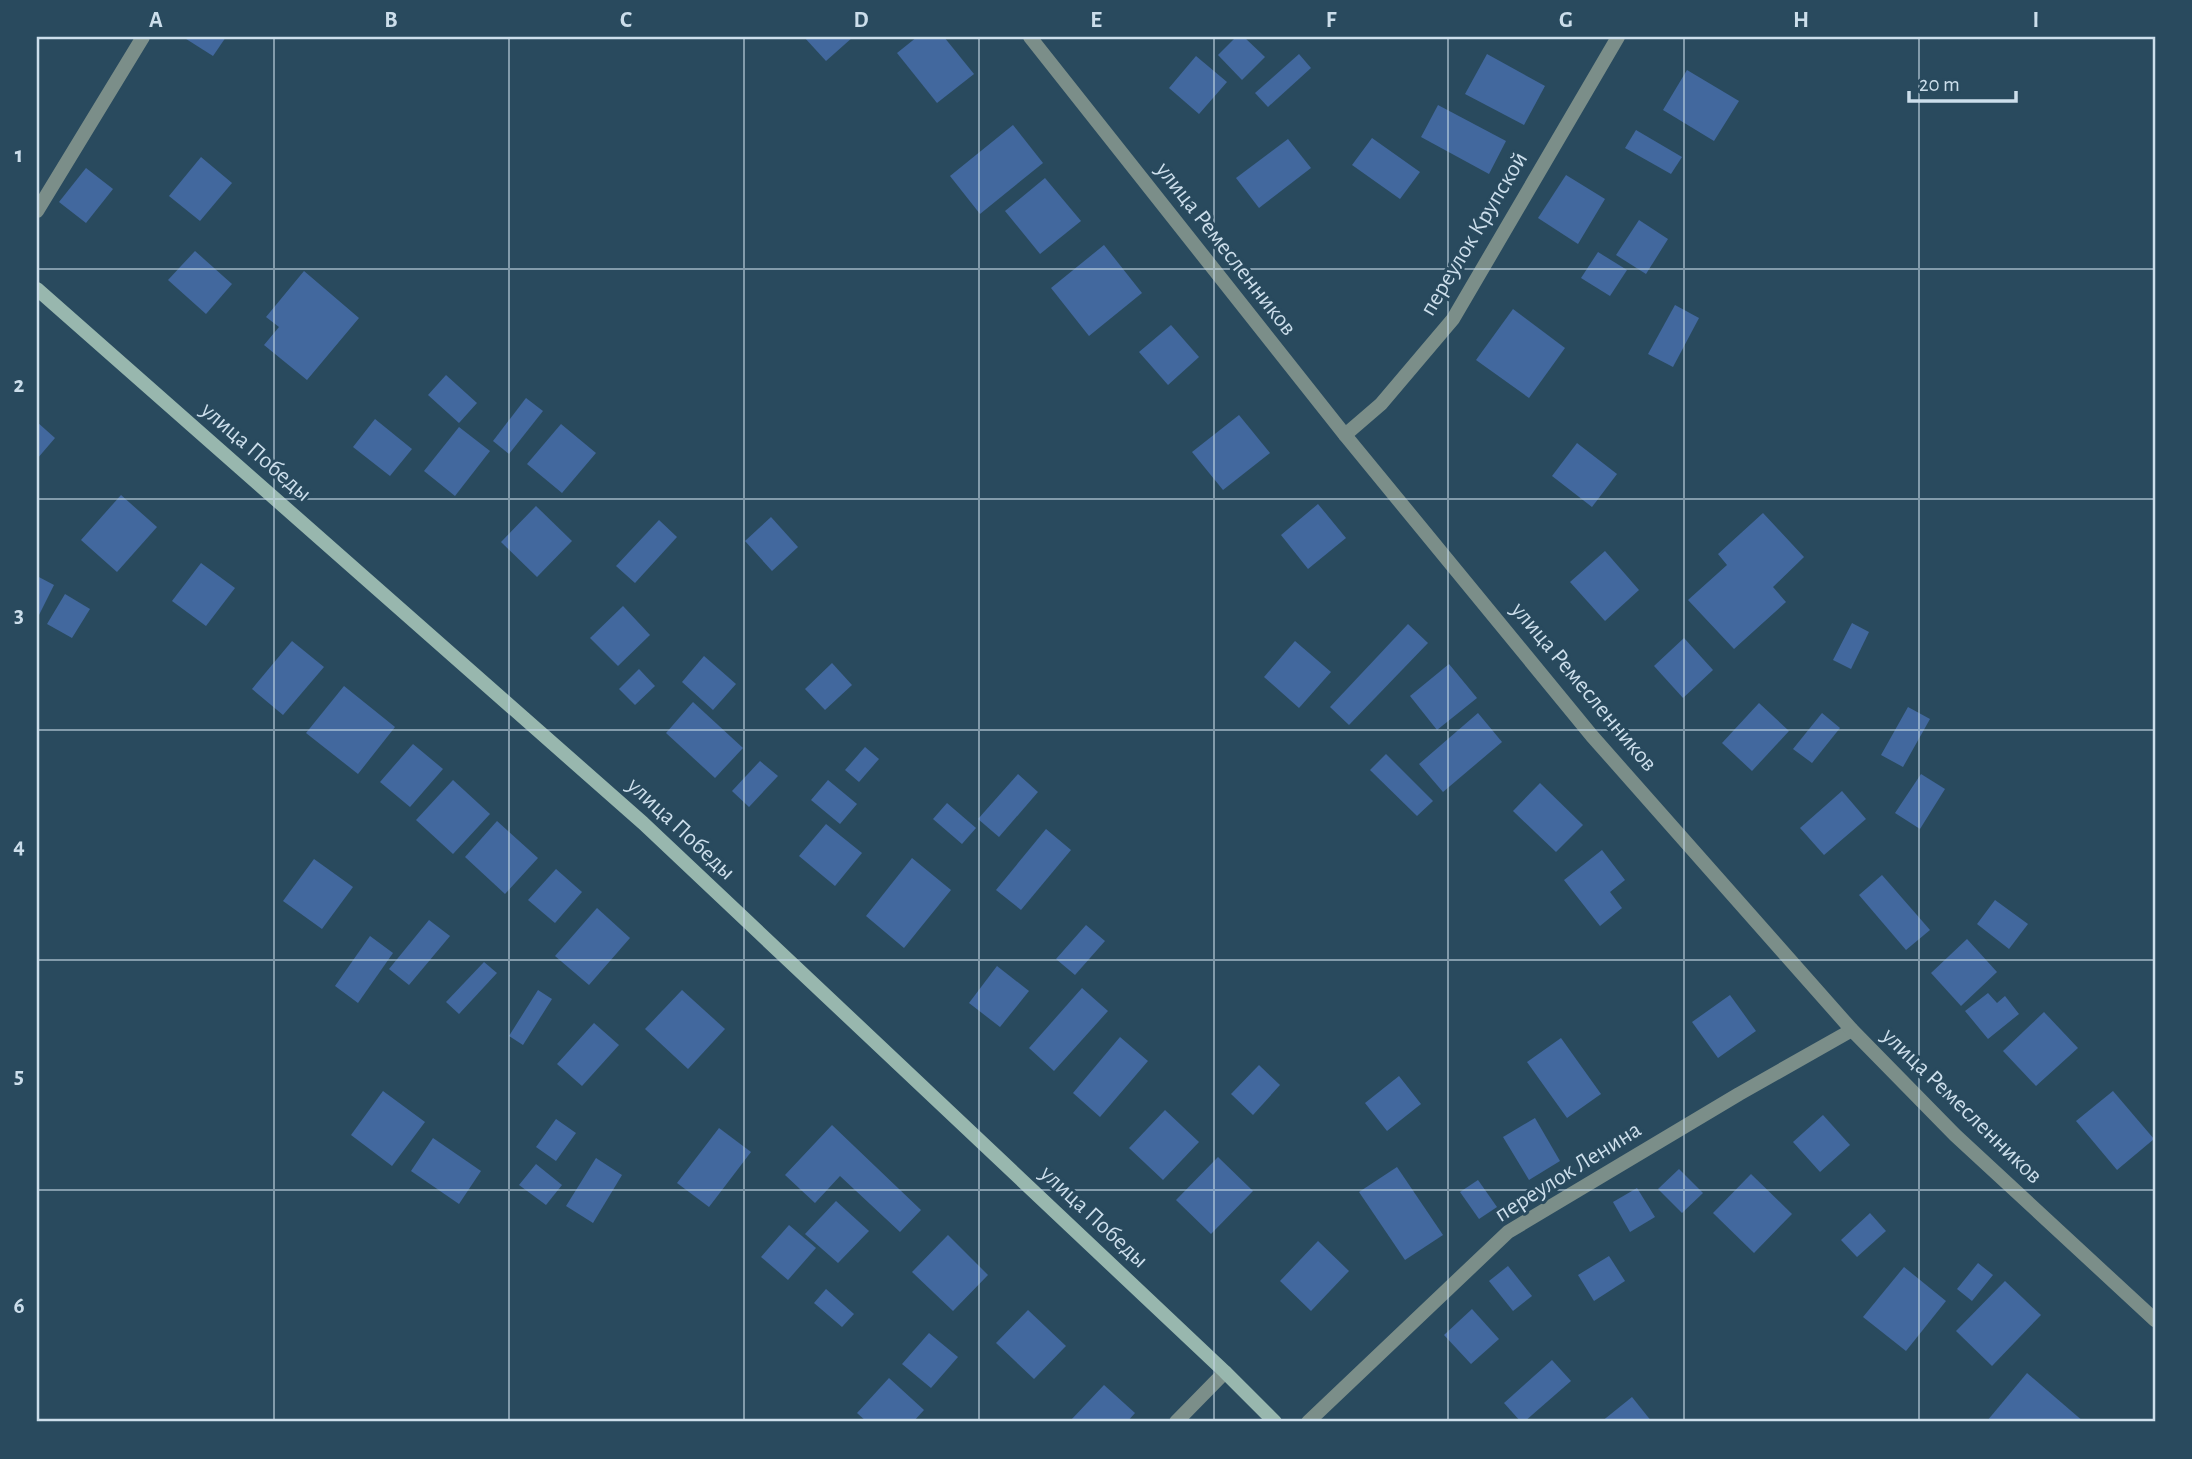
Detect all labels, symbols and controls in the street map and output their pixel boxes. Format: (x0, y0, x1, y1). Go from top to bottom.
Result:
text: A (149, 9, 163, 32)
text: B (384, 9, 398, 32)
text: C (620, 9, 632, 32)
text: D (853, 9, 869, 32)
text: E (1090, 9, 1102, 32)
text: F (1326, 9, 1337, 32)
text: G (1559, 9, 1573, 32)
text: H (1793, 9, 1809, 32)
text: I (2033, 9, 2039, 32)
scale bar (1909, 60, 2015, 104)
text: 20 m (1919, 74, 1960, 95)
text: 1 (15, 144, 23, 167)
street label: переулок Крупской (1416, 148, 1532, 320)
street label: улица Ремесленников (1151, 157, 1301, 340)
text: 2 (14, 374, 25, 397)
street label: улица Победы (195, 397, 316, 506)
street label: улица Ремесленников (1506, 597, 1661, 776)
text: 3 (14, 604, 24, 627)
street label: улица Победы (622, 773, 740, 885)
text: 4 (13, 835, 25, 858)
street label: улица Ремесленников (1877, 1023, 2047, 1188)
text: 5 (14, 1065, 24, 1088)
street label: переулок Ленина (1491, 1117, 1646, 1227)
street label: улица Победы (1035, 1161, 1153, 1273)
text: 6 (13, 1295, 25, 1318)

